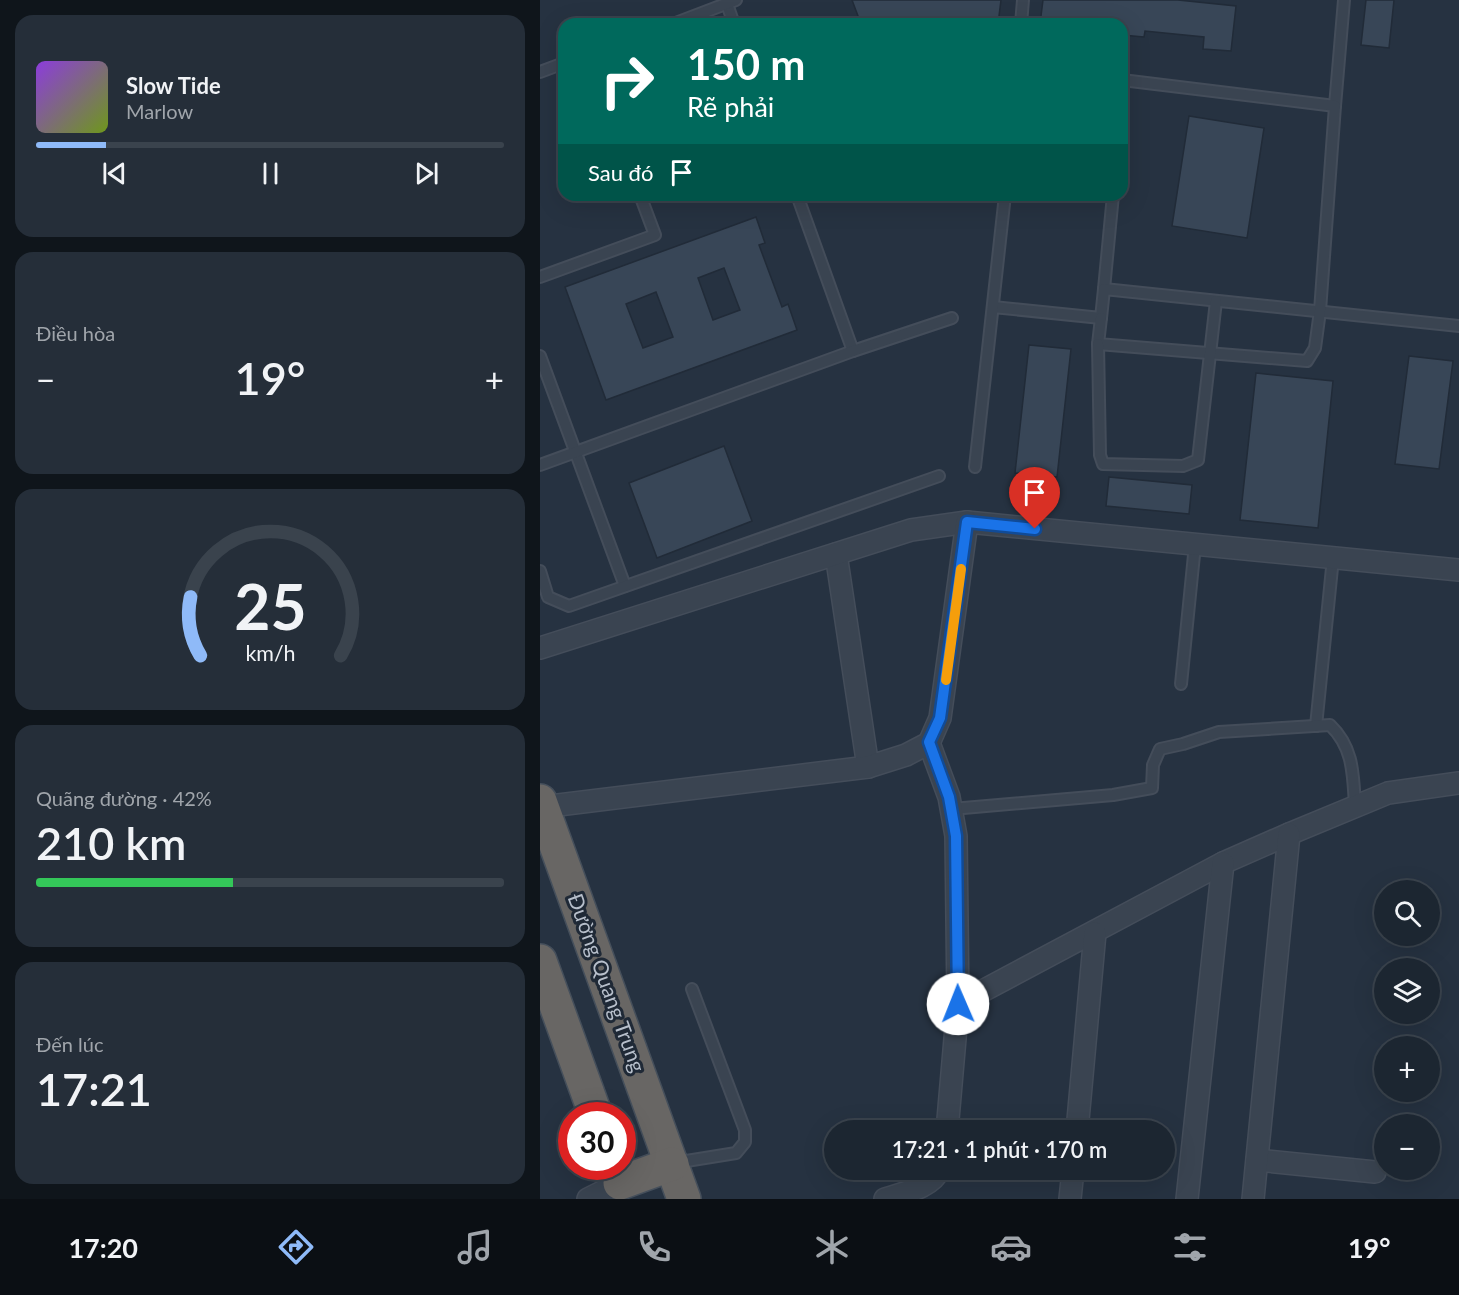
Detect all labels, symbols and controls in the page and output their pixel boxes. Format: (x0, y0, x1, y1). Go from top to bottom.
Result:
text: 150 m (687, 39, 805, 89)
icon: right (588, 42, 666, 120)
text: Slow Tide (126, 72, 221, 99)
text: Rẽ phải (687, 90, 774, 123)
text: Marlow (126, 99, 193, 123)
icon: arrive (665, 156, 698, 189)
icon: previous (98, 157, 131, 190)
icon: pause (254, 157, 287, 190)
icon: next (410, 157, 443, 190)
text: Sau đó (588, 159, 653, 186)
text: Điều hòa (36, 321, 115, 345)
text: 19° (235, 351, 305, 405)
text: − (36, 359, 55, 399)
text: + (485, 359, 504, 399)
pin (1009, 467, 1060, 529)
icon: arrive (1018, 476, 1051, 509)
text: 25 (234, 569, 306, 644)
text: km/h (245, 641, 295, 667)
text: Quãng đường · 42% (36, 786, 212, 810)
text: 210 km (36, 816, 186, 870)
map controls (1374, 880, 1440, 1180)
button: search (1374, 880, 1440, 946)
street label: Đường Quang Trung (563, 890, 651, 1075)
button: layers (1374, 958, 1440, 1024)
position arrow (926, 972, 990, 1036)
text: Đến lúc (36, 1032, 104, 1056)
button: + (1374, 1036, 1440, 1102)
text: 17:21 (36, 1062, 152, 1116)
speed limit sign: 30 (558, 1102, 636, 1180)
button: − (1374, 1114, 1440, 1180)
text: 17:21 · 1 phút · 170 m (892, 1136, 1107, 1163)
icon: directions (275, 1226, 317, 1268)
icon: music (454, 1226, 496, 1268)
icon: phone (633, 1226, 675, 1268)
icon: climate (811, 1226, 853, 1268)
icon: car (990, 1226, 1032, 1268)
icon: filters (1169, 1226, 1211, 1268)
text: 17:20 (68, 1231, 138, 1264)
text: 19° (1348, 1231, 1390, 1264)

